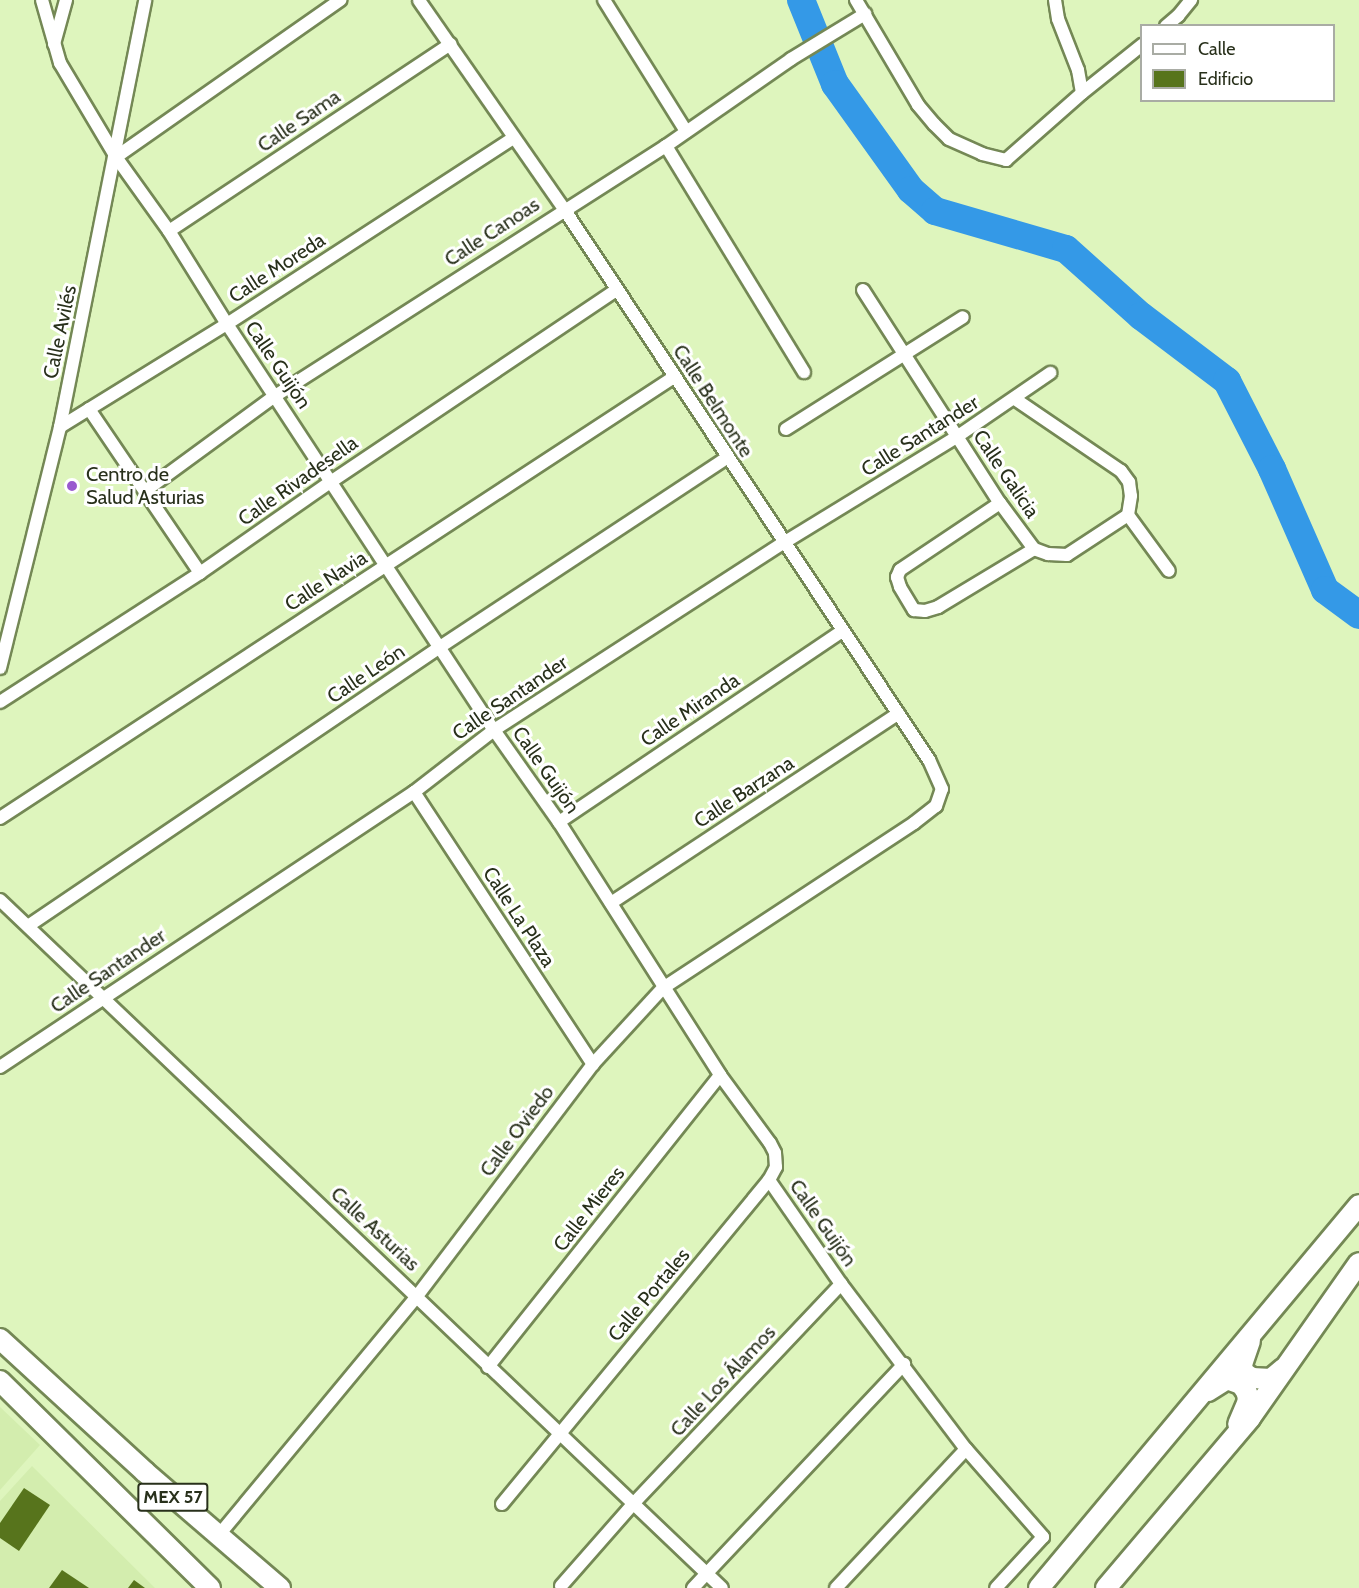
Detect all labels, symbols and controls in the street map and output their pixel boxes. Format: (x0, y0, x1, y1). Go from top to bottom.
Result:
legend (1140, 24, 1335, 102)
text: Calle (1198, 38, 1235, 60)
text: Edificio (1198, 68, 1253, 90)
street label: Calle Sama (253, 85, 345, 157)
street label: Calle Canoas (440, 193, 544, 271)
street label: Calle Moreda (224, 228, 330, 308)
street label: Calle Avilés (38, 283, 82, 381)
street label: Calle Guijón (240, 317, 316, 413)
street label: Calle Belmonte (668, 340, 758, 462)
street label: Calle Santander (857, 390, 983, 482)
street label: Calle Galicia (968, 425, 1044, 523)
street label: Calle Rivadesella (234, 431, 362, 531)
place label: Centro de Salud Asturias (86, 462, 204, 509)
marker: Centro de Salud Asturias (63, 477, 81, 495)
street label: Calle Navia (281, 546, 371, 616)
street label: Calle León (323, 639, 409, 709)
street label: Calle Santander (448, 651, 572, 745)
street label: Calle Miranda (636, 668, 744, 752)
street label: Calle Guijón (507, 722, 585, 818)
street label: Calle Barzana (690, 751, 798, 833)
street label: Calle La Plaza (478, 862, 560, 972)
street label: Calle Santander (46, 924, 170, 1018)
street label: Calle Oviedo (475, 1081, 559, 1181)
street label: Calle Mieres (548, 1162, 630, 1256)
street label: Calle Guijón (784, 1175, 862, 1271)
street label: Calle Asturias (326, 1182, 424, 1276)
street label: Calle Portales (603, 1244, 695, 1346)
street label: Calle Los Álamos (665, 1321, 781, 1441)
road number: MEX 57 (137, 1482, 209, 1512)

